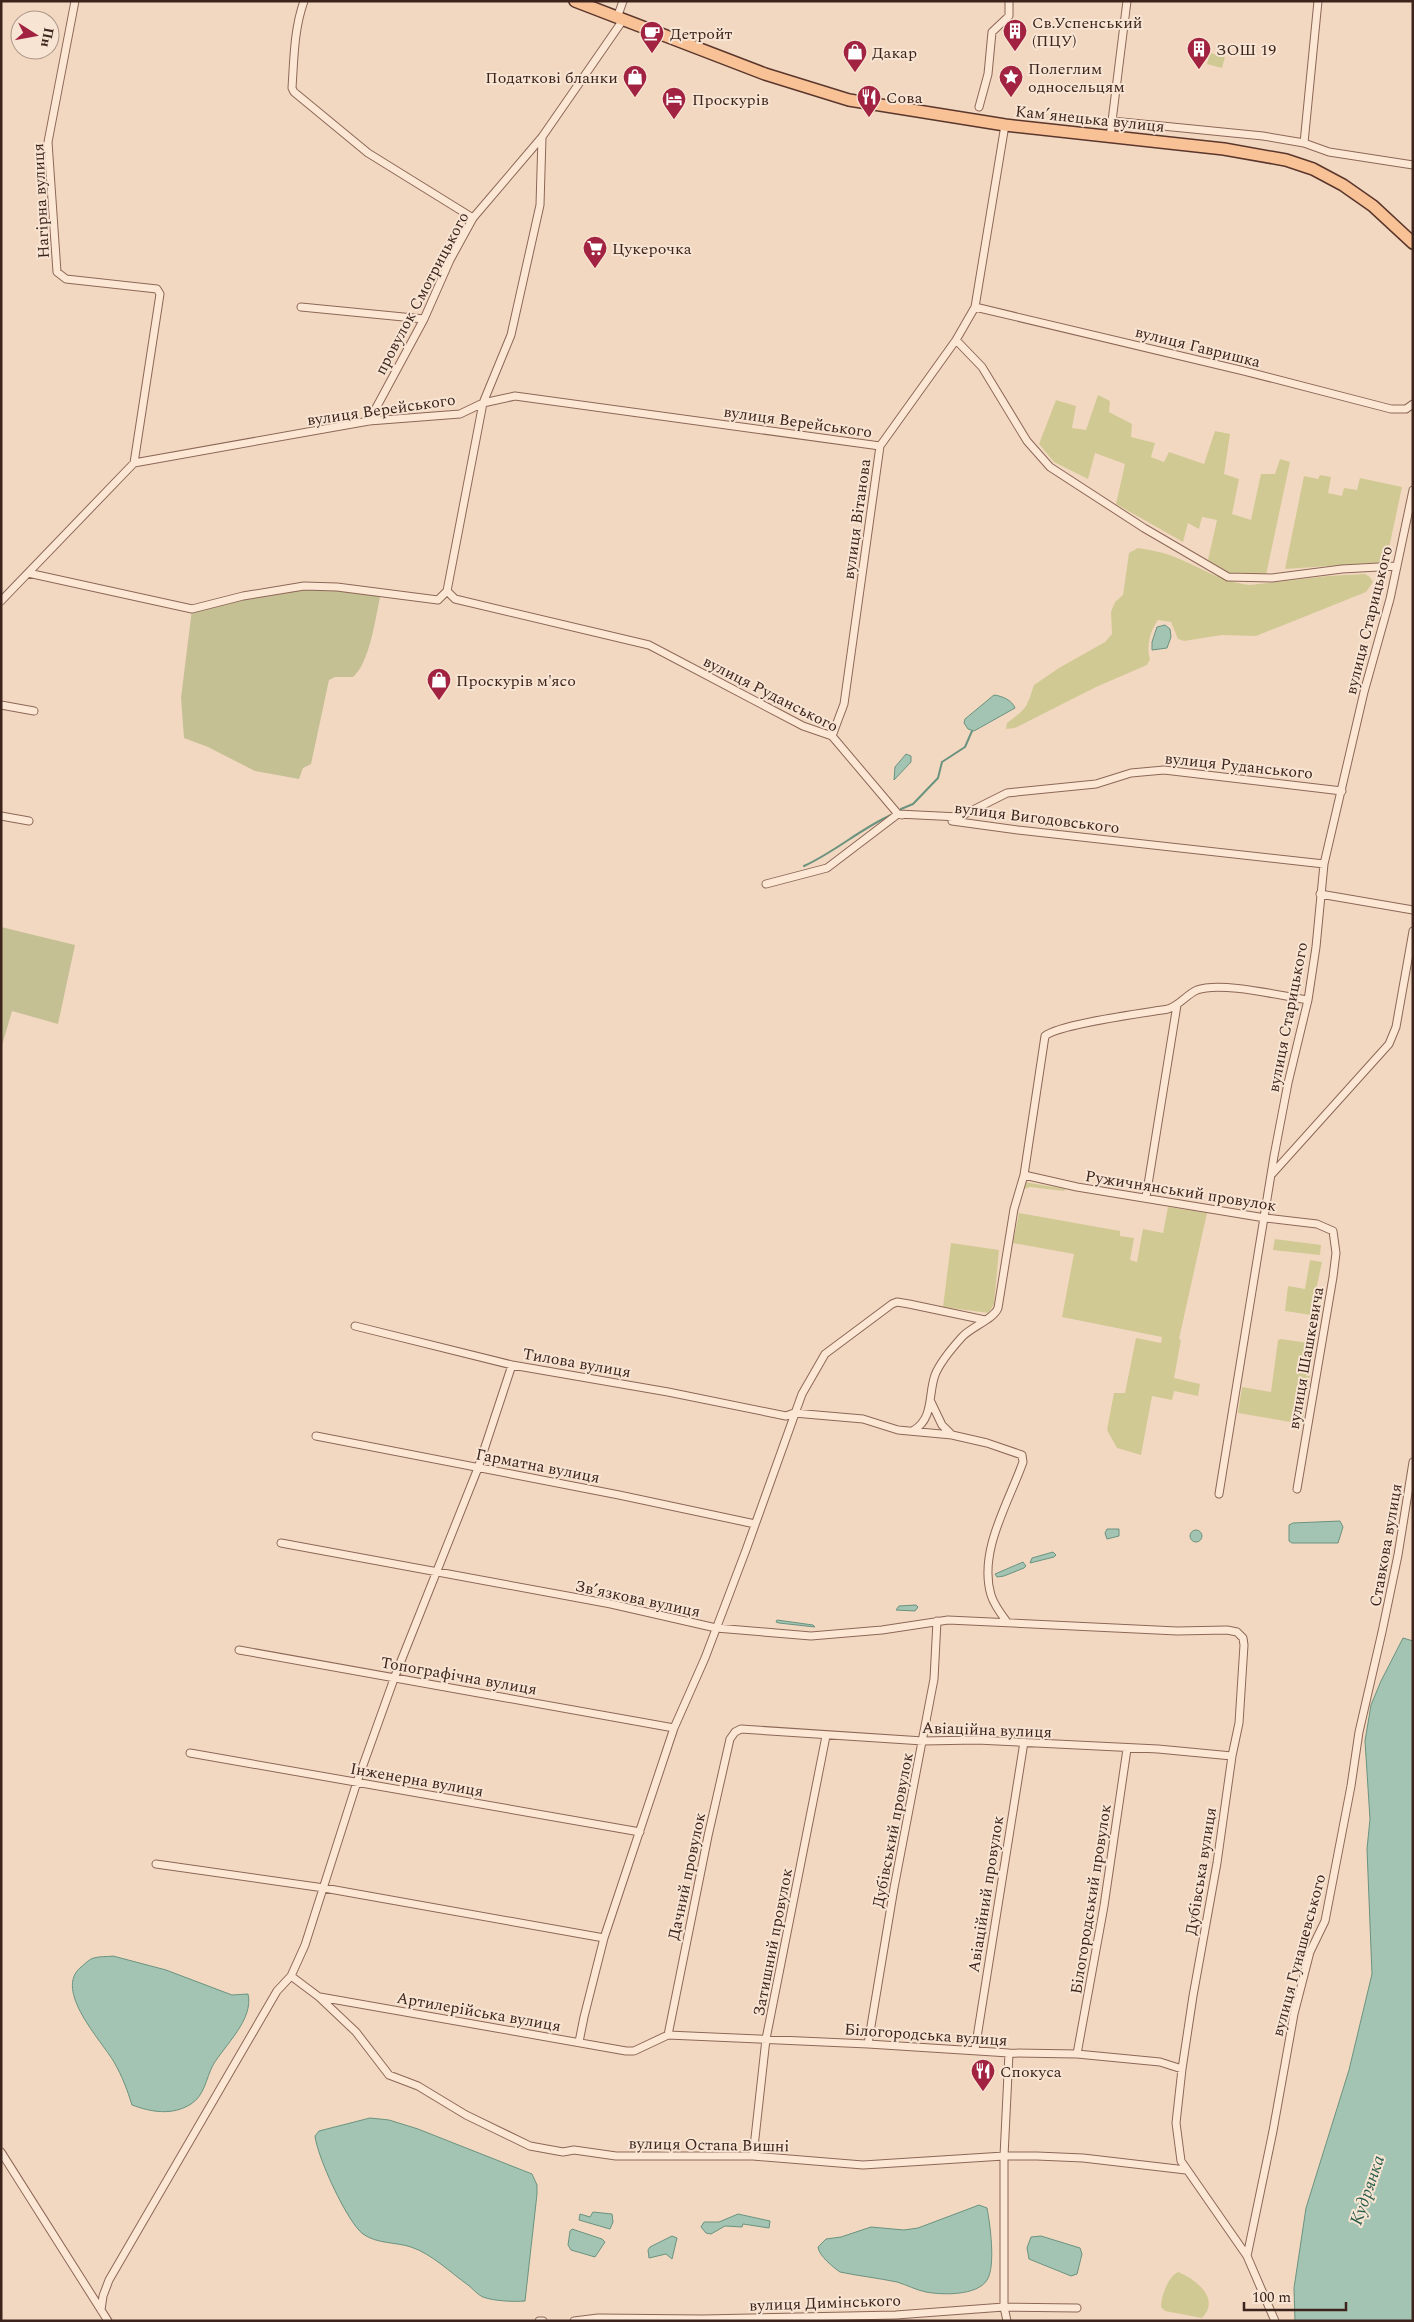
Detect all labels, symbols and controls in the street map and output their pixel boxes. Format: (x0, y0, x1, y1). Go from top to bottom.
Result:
north arrow (10, 10, 60, 60)
place label: Св.Успенський (ПЦУ) (1032, 11, 1142, 53)
building icon: Св.Успенський (ПЦУ) (1002, 18, 1028, 52)
cafe icon: Детройт (639, 20, 665, 54)
place label: Детройт (670, 22, 733, 46)
text: Пн (35, 25, 60, 49)
building icon: ЗОШ 19 (1186, 36, 1212, 70)
place label: ЗОШ 19 (1216, 38, 1276, 62)
shop icon: Дакар (842, 39, 868, 73)
place label: Дакар (872, 41, 917, 65)
place label: Полеглим односельцям (1028, 57, 1125, 99)
shop icon: Податкові бланки (622, 64, 648, 98)
place icon: Полеглим односельцям (998, 64, 1024, 98)
place label: Податкові бланки (485, 66, 618, 90)
restaurant icon: Сова (856, 84, 882, 118)
hotel icon: Проскурів (661, 86, 687, 120)
place label: Сова (886, 86, 923, 110)
place label: Проскурів (692, 88, 769, 112)
street label: Камʼянецька вулиця (1014, 99, 1166, 139)
street label: Нагірна вулиця (26, 143, 56, 259)
street label: провулок Смотрицького (369, 208, 475, 379)
supermarket icon: Цукерочка (582, 235, 608, 269)
place label: Цукерочка (612, 237, 692, 261)
street label: вулиця Гавришка (1132, 320, 1263, 374)
street label: вулиця Верейського (305, 388, 457, 432)
street label: вулиця Верейського (722, 400, 874, 444)
street label: вулиця Вітанова (837, 457, 877, 581)
street label: вулиця Старицького (1339, 543, 1399, 697)
street label: вулиця Руданського (699, 649, 842, 738)
shop icon: Проскурів м'ясо (426, 667, 452, 701)
place label: Проскурів м'ясо (456, 669, 576, 693)
street label: вулиця Руданського (1164, 746, 1314, 786)
street label: вулиця Вигодовського (953, 796, 1121, 840)
street label: вулиця Старицького (1262, 940, 1314, 1094)
street label: Ружичнянський провулок (1083, 1164, 1278, 1218)
street label: вулиця Шашкевича (1282, 1285, 1330, 1431)
street label: Тилова вулиця (521, 1342, 633, 1384)
street label: Гарматна вулиця (474, 1442, 602, 1490)
street label: Ставкова вулиця (1363, 1482, 1409, 1609)
street label: Звʼязкова вулиця (573, 1574, 703, 1624)
street label: Топографічна вулиця (379, 1650, 539, 1702)
street label: Авіаційна вулиця (921, 1716, 1052, 1744)
street label: Дубівський провулок (866, 1750, 920, 1910)
street label: Інженерна вулиця (348, 1756, 485, 1804)
street label: Білогородський провулок (1064, 1802, 1118, 1996)
street label: Дубівська вулиця (1179, 1806, 1223, 1937)
street label: Дачний провулок (662, 1810, 712, 1942)
street label: Авіаційний провулок (962, 1814, 1010, 1974)
street label: Затишний провулок (747, 1866, 799, 2018)
street label: вулиця Гунашевського (1266, 1871, 1332, 2039)
street label: Артилерійська вулиця (395, 1986, 563, 2038)
street label: Білогородська вулиця (844, 2017, 1008, 2053)
restaurant icon: Спокуса (970, 2058, 996, 2092)
place label: Спокуса (1000, 2060, 1062, 2084)
street label: вулиця Остапа Вишні (628, 2132, 790, 2158)
water label: Кудрянка (1343, 2151, 1392, 2229)
scale bar (1244, 2280, 1346, 2312)
text: 100 m (1252, 2286, 1291, 2309)
street label: вулиця Димінського (749, 2288, 901, 2318)

